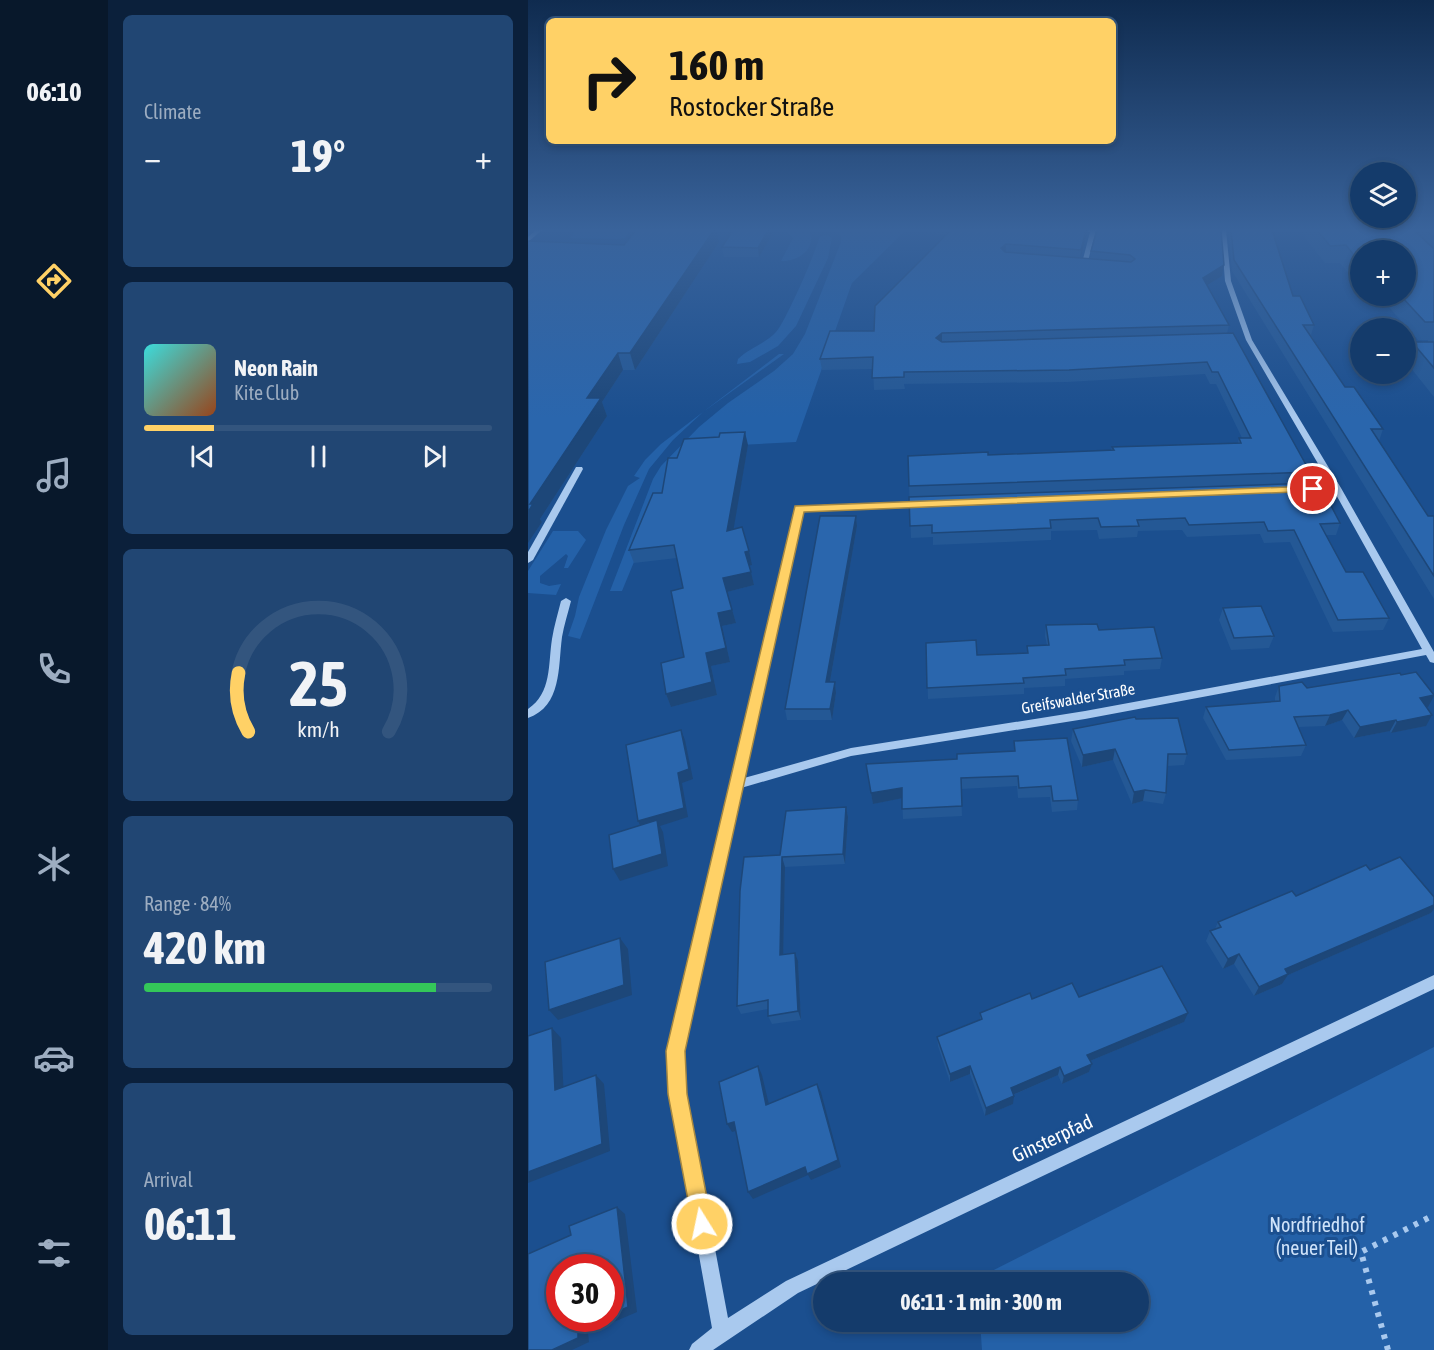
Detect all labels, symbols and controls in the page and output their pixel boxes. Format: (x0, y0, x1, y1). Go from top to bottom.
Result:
text: 160 m (669, 41, 764, 89)
icon: right (570, 42, 648, 120)
text: 06:10 (26, 76, 82, 107)
text: Rostocker Straße (669, 91, 834, 122)
text: Climate (144, 100, 201, 123)
text: 19° (291, 130, 345, 182)
text: − (144, 138, 161, 176)
text: + (475, 138, 492, 176)
map controls (1350, 162, 1416, 384)
button: layers (1350, 162, 1416, 228)
button: + (1350, 240, 1416, 306)
icon: directions (33, 260, 75, 302)
button: − (1350, 318, 1416, 384)
text: Neon Rain (234, 355, 318, 381)
text: Kite Club (234, 381, 299, 404)
icon: previous (186, 440, 219, 473)
icon: pause (302, 440, 335, 473)
icon: next (418, 440, 451, 473)
icon: music (33, 454, 75, 496)
pin (1287, 463, 1338, 514)
icon: arrive (1296, 472, 1329, 505)
icon: phone (33, 648, 75, 690)
text: 25 (289, 648, 347, 719)
street label: Greifswalder Straße (1020, 679, 1136, 717)
text: km/h (297, 717, 339, 742)
icon: climate (33, 843, 75, 885)
text: Range · 84% (144, 892, 231, 915)
text: 420 km (144, 922, 266, 974)
icon: car (33, 1037, 75, 1079)
street label: Ginsterpfad (1008, 1109, 1096, 1167)
text: Arrival (144, 1168, 193, 1191)
position arrow (670, 1192, 734, 1256)
text: 06:11 (144, 1198, 237, 1250)
park label: Nordfriedhof (neuer Teil) (1269, 1213, 1365, 1259)
icon: filters (33, 1232, 75, 1274)
speed limit sign: 30 (546, 1254, 624, 1332)
text: 06:11 · 1 min · 300 m (900, 1289, 1062, 1315)

